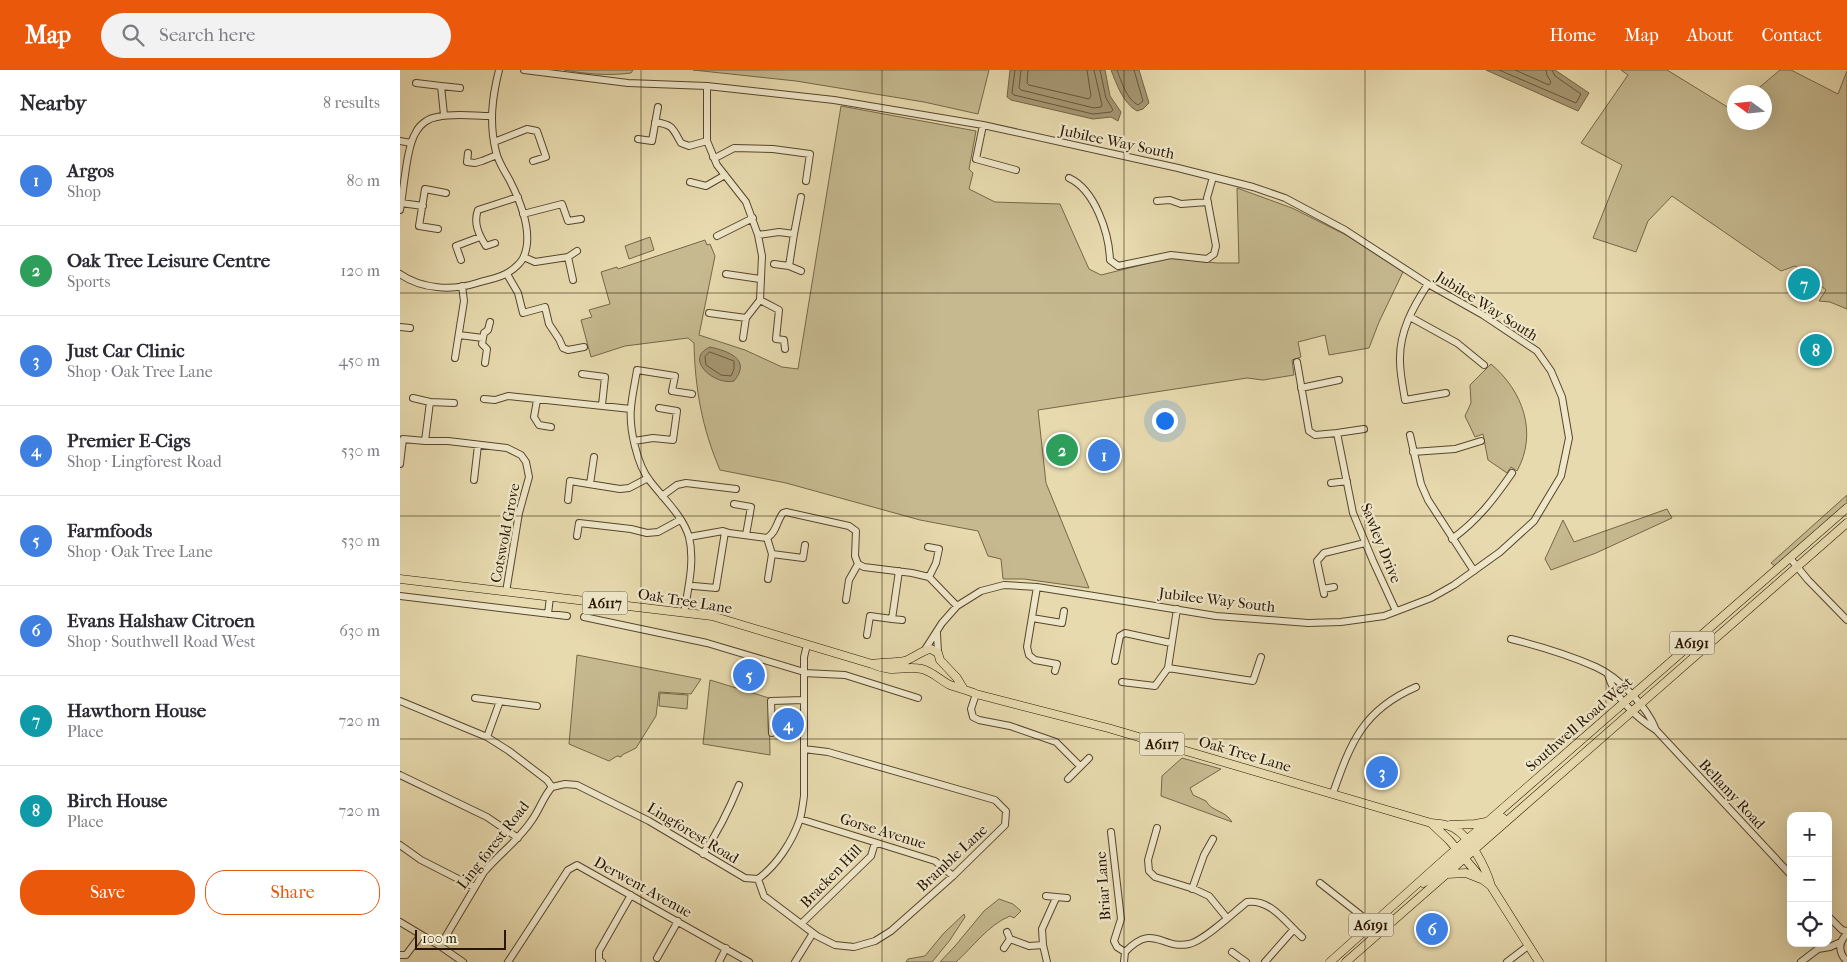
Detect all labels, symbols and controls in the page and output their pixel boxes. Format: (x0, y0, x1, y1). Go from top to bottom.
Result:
search box (101, 13, 451, 58)
text: Map (25, 21, 71, 49)
icon: search (119, 21, 147, 49)
text: Search here (159, 24, 255, 46)
text: Home (1549, 25, 1596, 46)
text: Map (1624, 25, 1659, 46)
text: About (1687, 25, 1733, 46)
text: Contact (1761, 25, 1822, 46)
north arrow (1727, 85, 1772, 130)
text: Nearby (20, 91, 86, 115)
text: 8 results (323, 93, 380, 112)
street label: Jubilee Way South (1057, 121, 1177, 163)
text: Argos (67, 160, 114, 182)
text: 1 (33, 171, 39, 190)
text: 80 m (346, 171, 380, 190)
text: Shop (67, 182, 101, 201)
text: Oak Tree Leisure Centre (67, 250, 270, 272)
text: 2 (32, 261, 40, 280)
text: 120 m (341, 261, 380, 280)
pin: 7 (1788, 265, 1820, 303)
street label: Jubilee Way South (1432, 267, 1542, 345)
text: Sports (67, 272, 110, 291)
pin: 8 (1800, 331, 1832, 369)
text: Just Car Clinic (67, 340, 185, 362)
text: 3 (33, 351, 39, 370)
text: 450 m (339, 351, 380, 370)
text: Shop · Oak Tree Lane (67, 362, 213, 381)
your location (1152, 408, 1178, 434)
text: Premier E-Cigs (67, 430, 191, 452)
pin: 2 (1046, 431, 1078, 469)
pin: 1 (1088, 436, 1120, 474)
text: 4 (31, 441, 41, 460)
text: 530 m (341, 441, 380, 460)
text: Shop · Lingforest Road (67, 452, 222, 471)
street label: Cotswold Grove (487, 481, 524, 584)
street label: Sawley Drive (1357, 500, 1405, 586)
text: Farmfoods (67, 520, 152, 542)
text: 5 (33, 531, 39, 550)
text: 530 m (341, 531, 380, 550)
text: Shop · Oak Tree Lane (67, 542, 213, 561)
street label: Jubilee Way South (1157, 584, 1277, 616)
street label: Oak Tree Lane (637, 585, 734, 617)
road number: A6117 (582, 592, 628, 614)
text: Evans Halshaw Citroen (67, 610, 255, 632)
text: 6 (32, 621, 40, 640)
text: 630 m (339, 621, 380, 640)
text: Shop · Southwell Road West (67, 632, 256, 651)
road number: A6191 (1670, 632, 1714, 654)
pin: 5 (733, 656, 765, 694)
street label: Southwell Road West (1522, 672, 1637, 775)
text: Hawthorn House (67, 700, 206, 722)
pin: 4 (772, 705, 804, 743)
text: 7 (32, 711, 40, 730)
text: 720 m (339, 711, 380, 730)
text: Place (67, 722, 103, 741)
road number: A6117 (1140, 732, 1184, 756)
street label: Oak Tree Lane (1197, 732, 1294, 776)
pin: 3 (1366, 753, 1398, 791)
street label: Bellamy Road (1695, 755, 1769, 833)
text: Birch House (67, 790, 167, 812)
street label: Ling forest Road (453, 797, 533, 893)
street label: Lingforest Road (644, 799, 743, 868)
text: 8 (32, 801, 40, 820)
text: 720 m (339, 801, 380, 820)
street label: Gorse Avenue (838, 809, 929, 853)
text: Place (67, 812, 103, 831)
map controls (1787, 812, 1832, 947)
button: + (1787, 812, 1832, 857)
street label: Bramble Lane (913, 820, 991, 895)
street label: Bracken Hill (796, 841, 866, 911)
street label: Briar Lane (1092, 850, 1114, 921)
street label: Derwent Avenue (591, 853, 696, 922)
button: − (1787, 857, 1832, 902)
button: Save (20, 870, 195, 915)
button: Share (205, 870, 380, 915)
button: locate (1787, 902, 1832, 947)
pin: 6 (1416, 910, 1448, 948)
road number: A6191 (1348, 914, 1394, 936)
scale bar (415, 927, 506, 950)
text: 100 m (422, 930, 457, 947)

